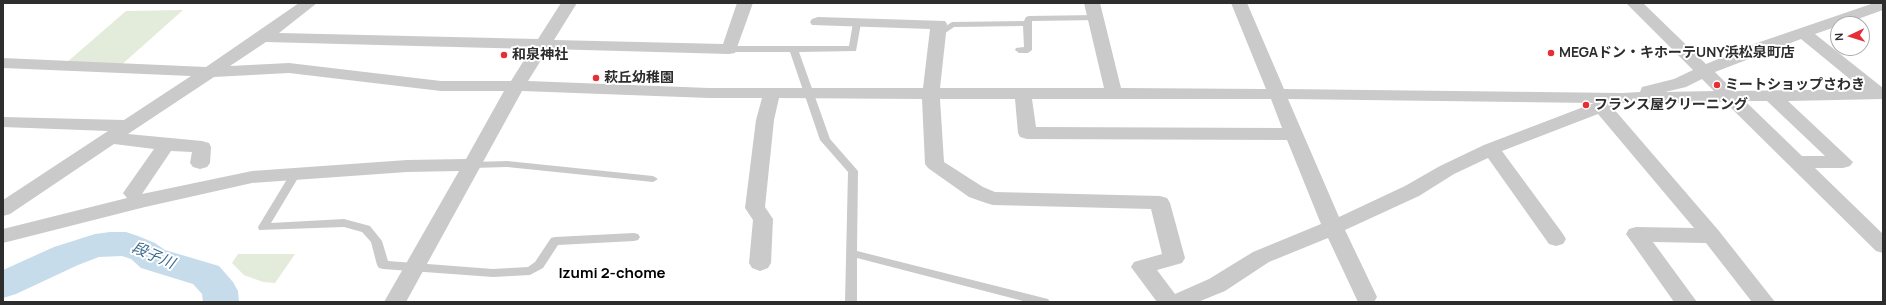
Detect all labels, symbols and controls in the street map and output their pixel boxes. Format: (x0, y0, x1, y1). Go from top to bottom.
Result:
north arrow (1830, 16, 1870, 56)
text: N (1831, 32, 1846, 41)
place label: MEGAドン・キホーテUNY浜松泉町店 (1559, 45, 1795, 61)
place label: 和泉神社 (512, 47, 568, 63)
marker: MEGAドン・キホーテUNY浜松泉町店 (1546, 48, 1556, 58)
marker: 和泉神社 (499, 50, 509, 60)
place label: 萩丘幼稚園 (604, 70, 674, 86)
marker: 萩丘幼稚園 (591, 73, 601, 83)
place label: ミートショップさわき (1725, 77, 1865, 93)
marker: ミートショップさわき (1712, 80, 1722, 90)
place label: フランス屋クリーニング (1594, 97, 1748, 113)
marker: フランス屋クリーニング (1581, 100, 1591, 110)
water label: 段子川 (129, 239, 177, 273)
district label: Izumi 2-chome (558, 265, 666, 283)

